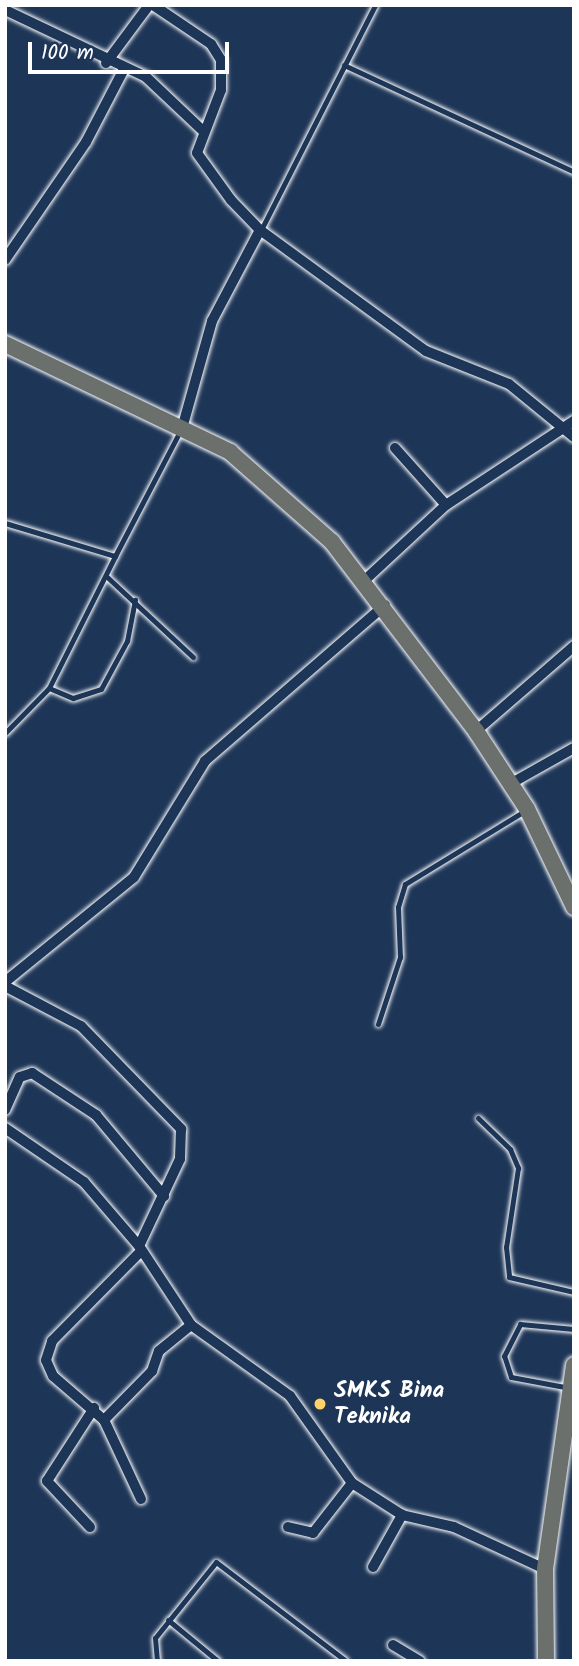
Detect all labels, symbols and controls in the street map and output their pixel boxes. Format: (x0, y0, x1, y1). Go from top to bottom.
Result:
scale bar (32, 28, 233, 72)
text: 100 m (41, 37, 94, 70)
place label: SMKS Bina Teknika (334, 1377, 444, 1431)
marker: SMKS Bina Teknika (312, 1396, 328, 1412)

